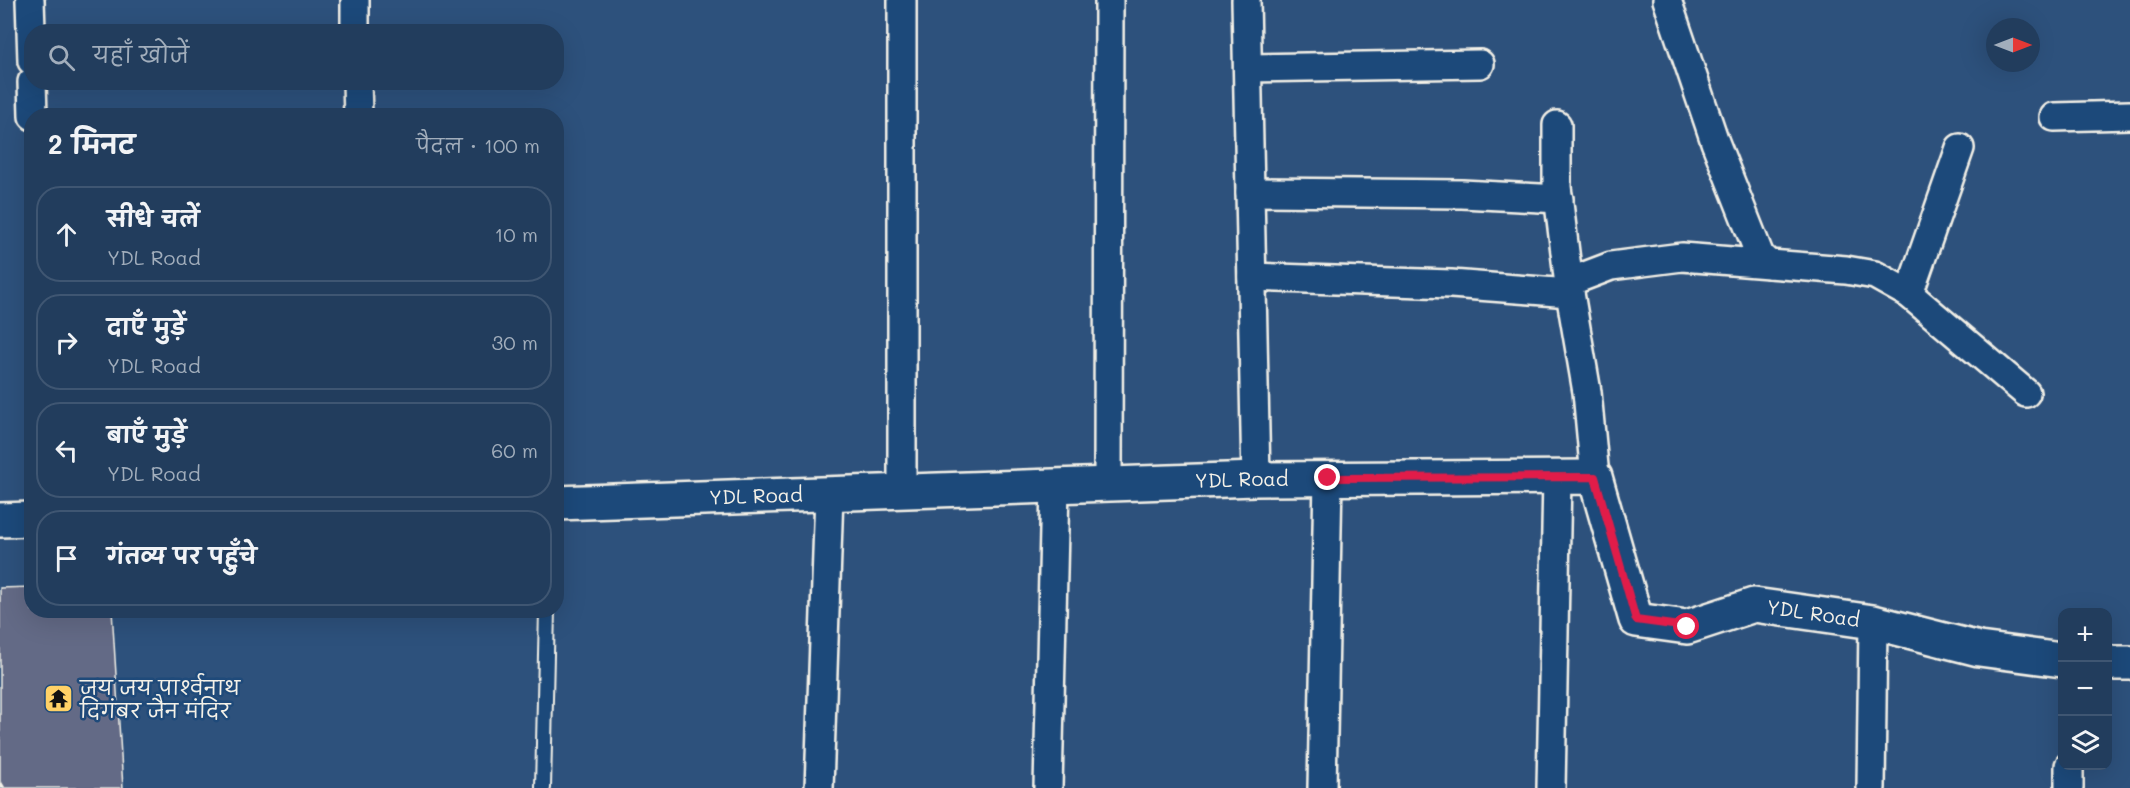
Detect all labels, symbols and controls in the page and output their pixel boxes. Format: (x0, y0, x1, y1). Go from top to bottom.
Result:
north arrow (1986, 18, 2040, 72)
search box (24, 24, 564, 90)
text: यहाँ खोजें (93, 40, 189, 69)
icon: search (45, 41, 78, 74)
text: 2 मिनट (48, 127, 135, 161)
text: पैदल · 100 m (416, 132, 540, 158)
text: सीधे चलें (107, 204, 199, 233)
icon: ahead (50, 218, 83, 251)
text: 10 m (494, 221, 538, 247)
text: YDL Road (107, 244, 201, 270)
text: दाएँ मुड़ें (107, 312, 186, 341)
icon: right (50, 326, 83, 359)
text: 30 m (492, 329, 538, 355)
text: YDL Road (107, 352, 201, 378)
text: बाएँ मुड़ें (107, 420, 187, 449)
icon: left (50, 434, 83, 467)
text: 60 m (491, 437, 538, 463)
text: YDL Road (107, 460, 201, 486)
route end (1314, 464, 1340, 490)
street label: YDL Road (1194, 465, 1288, 493)
street label: YDL Road (709, 481, 803, 510)
text: गंतव्य पर पहुँचे (107, 541, 257, 570)
icon: arrive (50, 542, 83, 575)
street label: YDL Road (1765, 593, 1862, 632)
map controls (2058, 608, 2112, 770)
button: + (2058, 608, 2112, 662)
route start (1673, 613, 1699, 639)
button: − (2058, 662, 2112, 716)
place label: जय जय पार्श्वनाथ दिगंबर जैन मंदिर (79, 672, 241, 723)
temple icon: जय जय पार्श्वनाथ दिगंबर जैन मंदिर (43, 683, 75, 715)
button: layers (2058, 716, 2112, 770)

